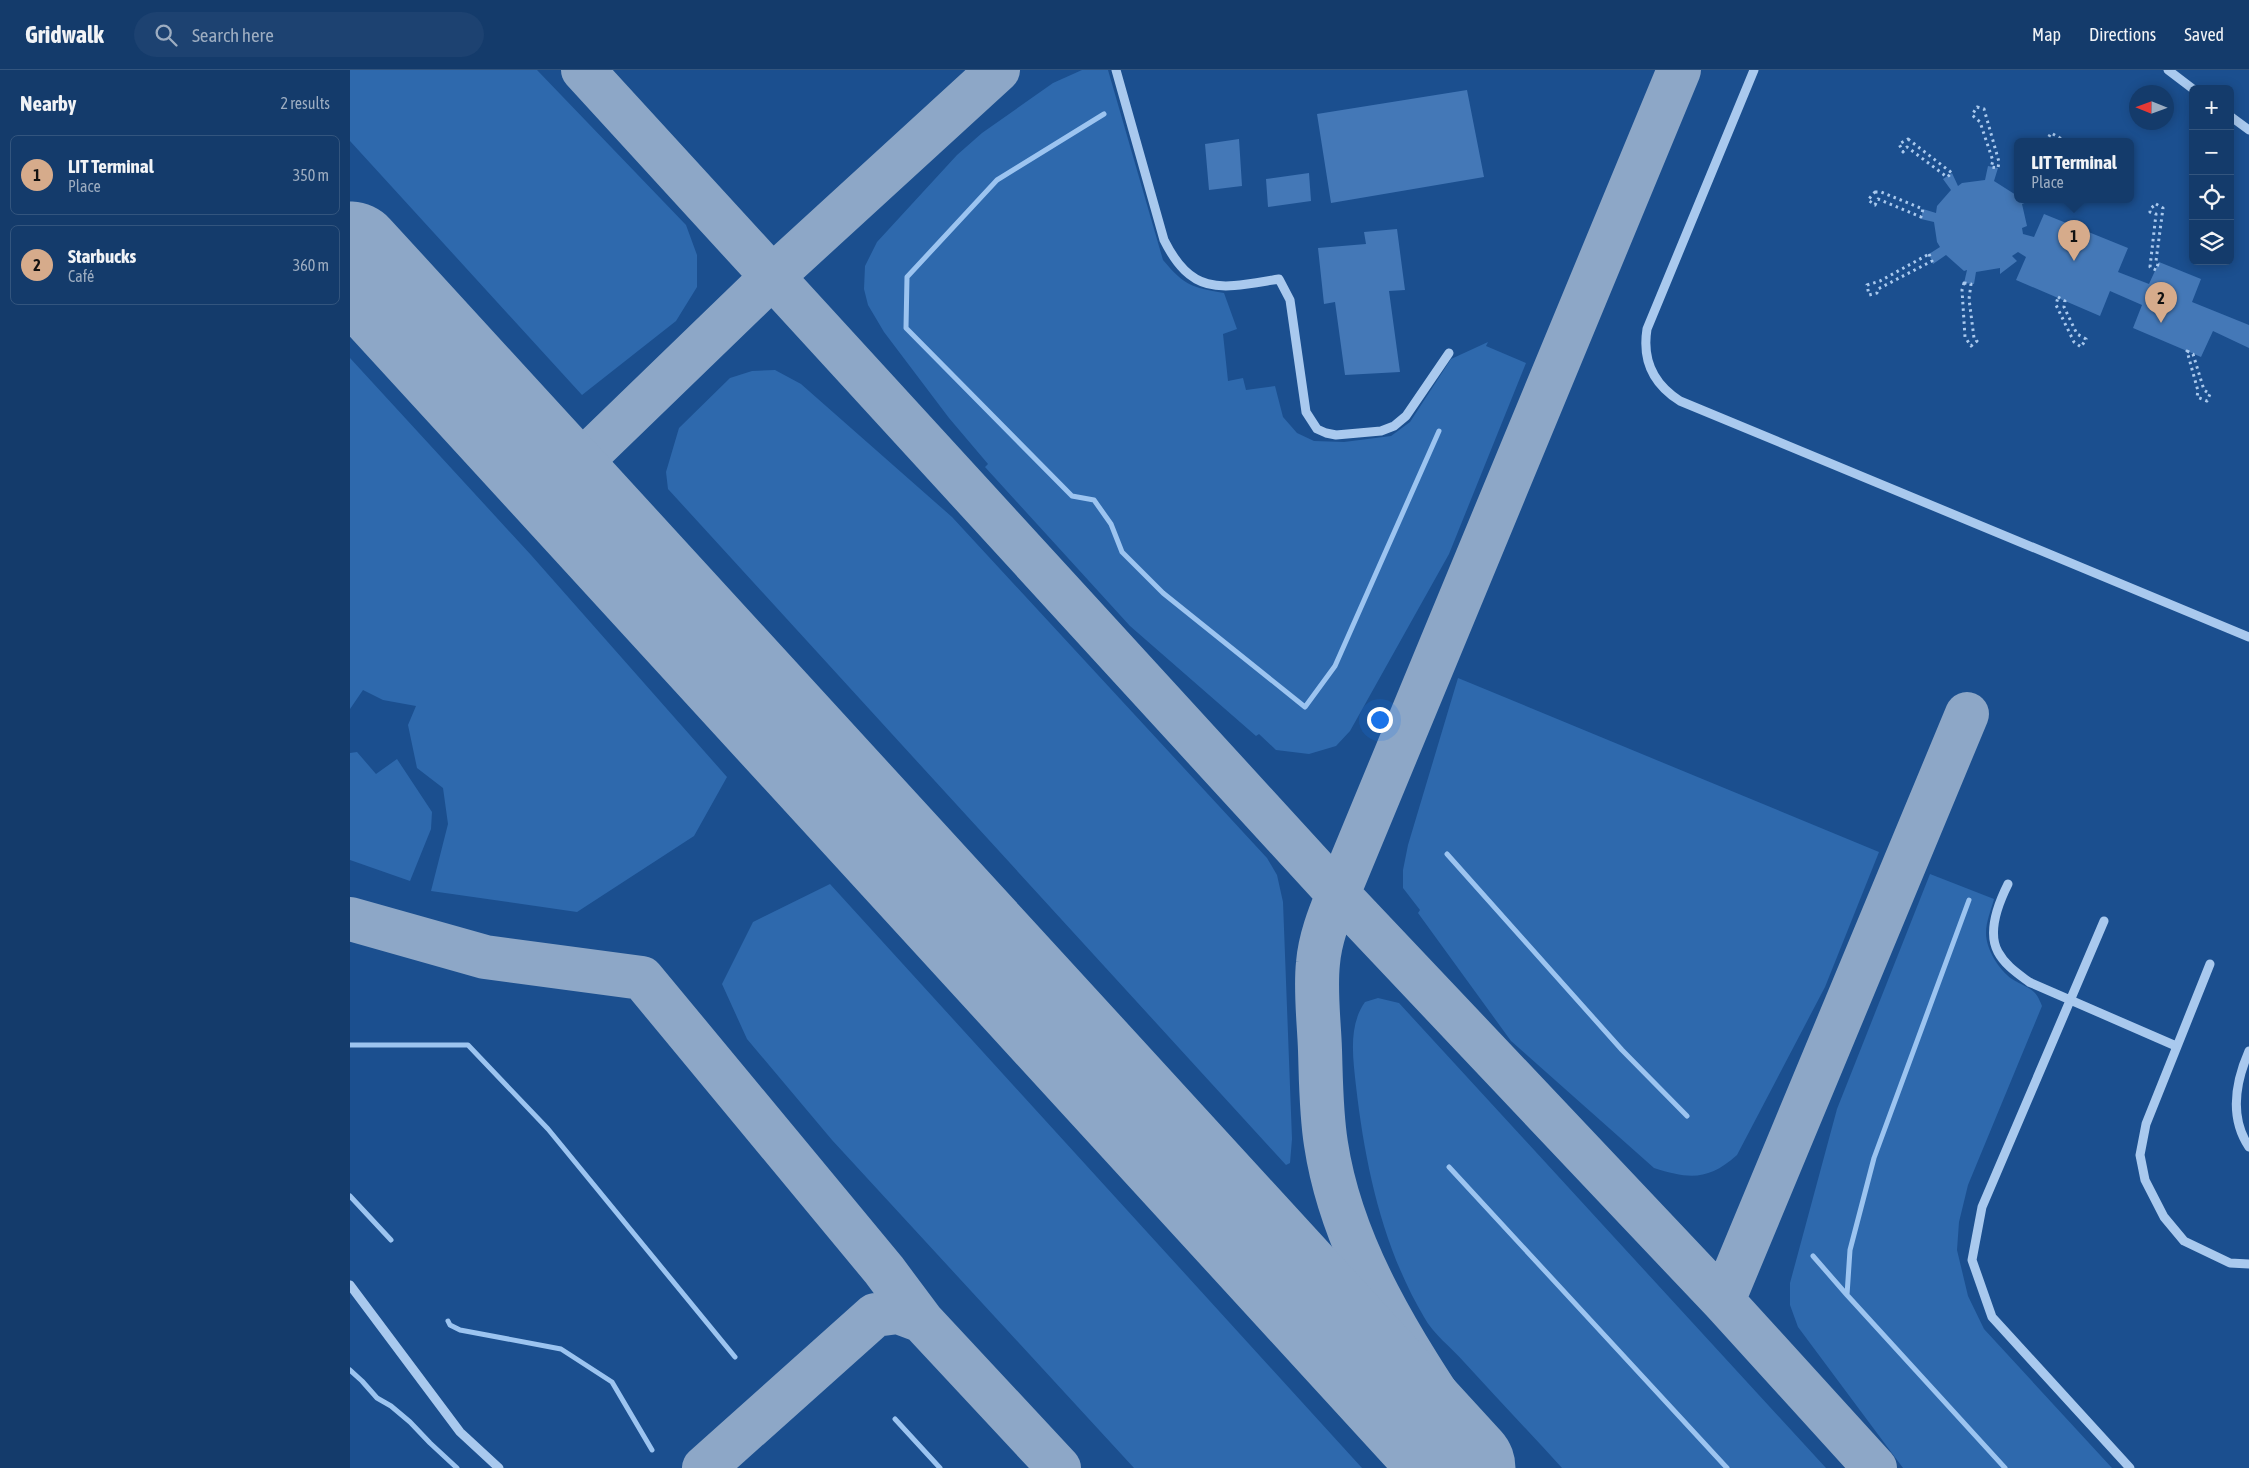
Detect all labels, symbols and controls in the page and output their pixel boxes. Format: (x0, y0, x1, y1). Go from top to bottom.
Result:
search box (134, 12, 484, 57)
text: Gridwalk (25, 21, 104, 48)
icon: search (152, 21, 180, 49)
text: Search here (192, 24, 274, 46)
text: Map (2032, 24, 2061, 45)
text: Directions (2089, 24, 2156, 45)
text: Saved (2184, 24, 2224, 45)
north arrow (2129, 85, 2174, 130)
map controls (2189, 85, 2234, 265)
button: + (2189, 85, 2234, 130)
text: Nearby (20, 91, 76, 115)
text: 2 results (280, 94, 330, 112)
button: − (2189, 130, 2234, 175)
popup (2014, 138, 2134, 203)
text: LIT Terminal (2031, 151, 2117, 173)
text: LIT Terminal (68, 155, 154, 177)
text: 1 (33, 166, 41, 184)
text: 350 m (293, 166, 329, 184)
text: Place (2031, 173, 2064, 191)
button: locate (2189, 175, 2234, 220)
text: Place (68, 177, 101, 195)
pin: 1 (2058, 220, 2090, 261)
button: layers (2189, 220, 2234, 265)
text: Starbucks (68, 245, 136, 267)
text: 2 (33, 256, 41, 274)
text: 360 m (293, 256, 329, 274)
text: Café (68, 267, 94, 285)
pin: 2 (2145, 282, 2177, 323)
your location (1367, 707, 1393, 733)

